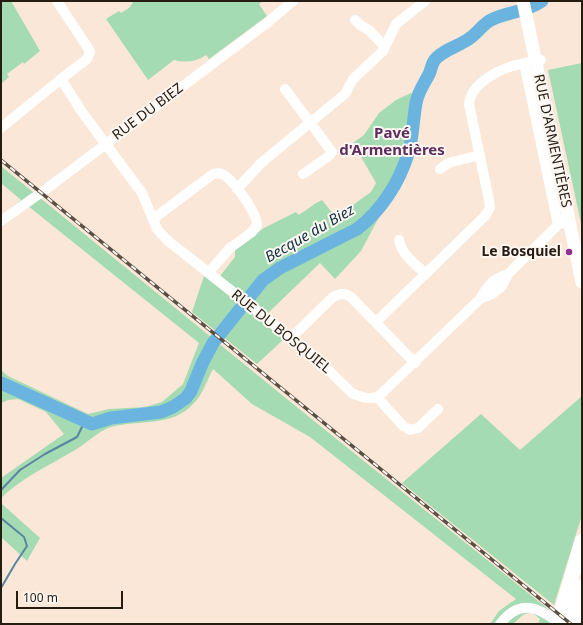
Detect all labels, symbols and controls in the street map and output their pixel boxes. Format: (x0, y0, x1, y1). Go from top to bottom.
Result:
street label: RUE D'ARMENTIÈRES (530, 73, 574, 209)
street label: RUE DU BIEZ (109, 80, 187, 144)
district label: Pavé d'Armentières (339, 125, 445, 160)
water label: Becque du Biez (262, 201, 358, 267)
place label: Le Bosquiel (481, 244, 561, 260)
marker: Le Bosquiel (564, 247, 574, 257)
street label: RUE DU BOSQUIEL (228, 287, 334, 377)
scale bar (18, 583, 125, 609)
text: 100 m (23, 589, 58, 606)

